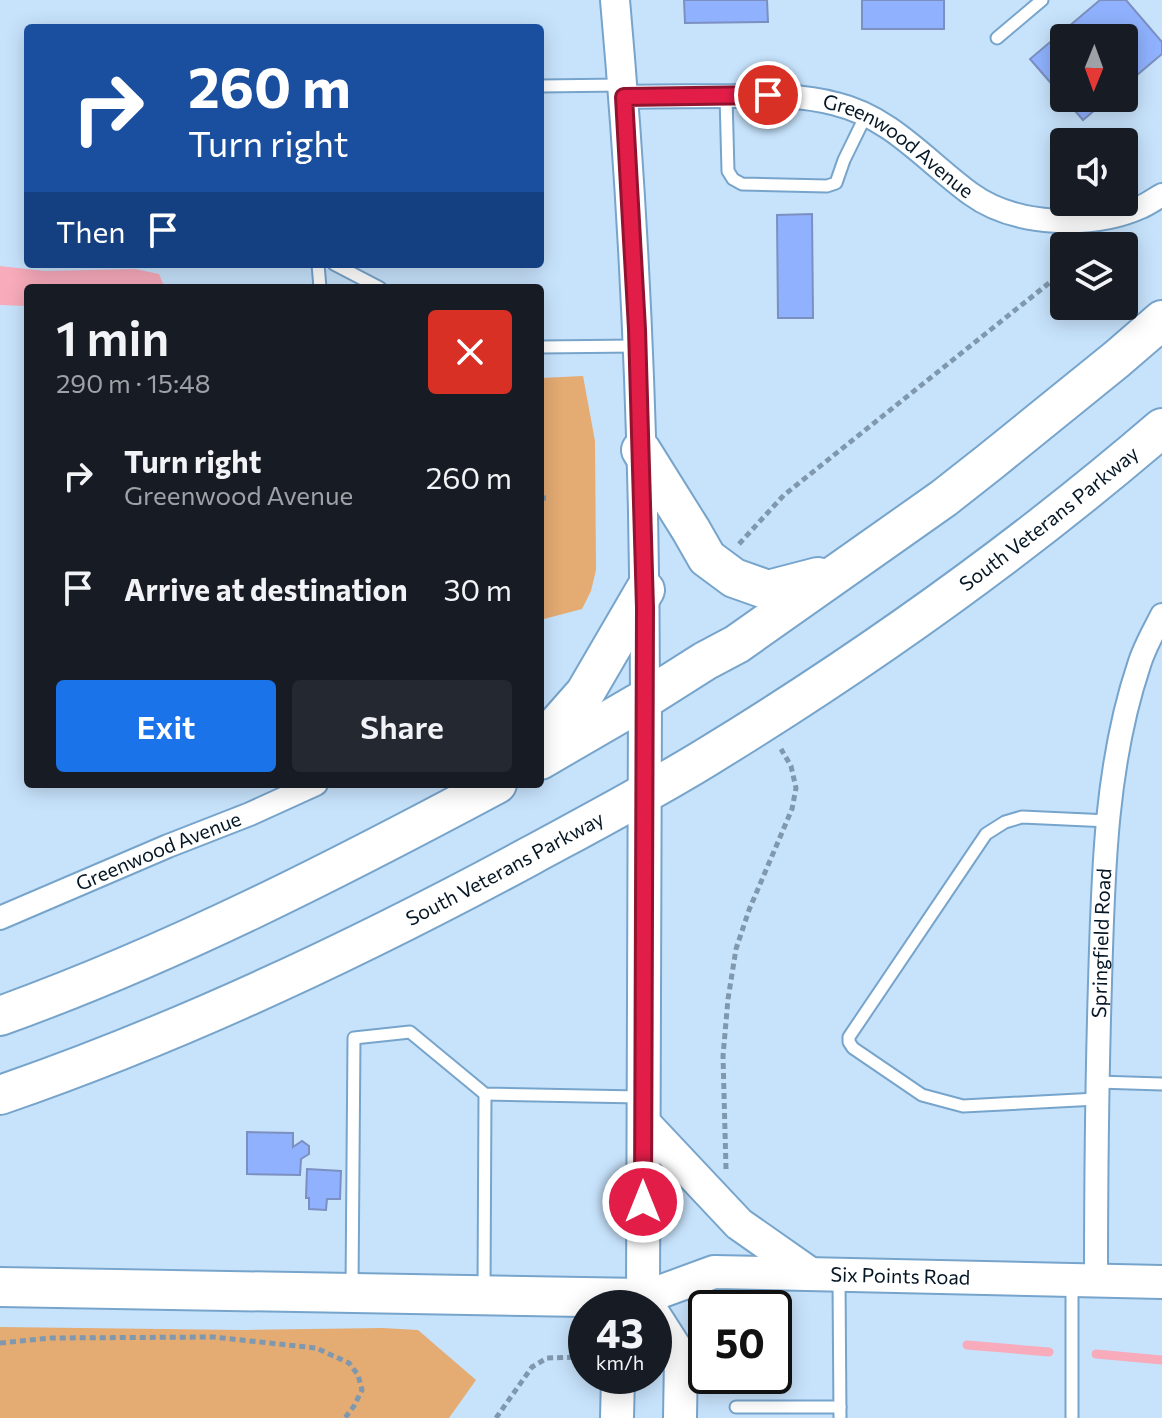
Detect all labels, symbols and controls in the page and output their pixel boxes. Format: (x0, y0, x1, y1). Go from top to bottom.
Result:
north arrow (1050, 24, 1138, 112)
map controls (1050, 24, 1138, 320)
text: 260 m (188, 51, 351, 120)
icon: right (56, 56, 160, 160)
pin (734, 61, 802, 129)
icon: arrive (746, 73, 790, 117)
street label: Greenwood Avenue (821, 88, 979, 203)
text: Turn right (188, 120, 349, 164)
button: sound (1050, 128, 1138, 216)
icon: arrive (141, 208, 185, 252)
text: Then (56, 212, 125, 249)
button: layers (1050, 232, 1138, 320)
text: 1 min (56, 307, 169, 366)
button: close (428, 310, 512, 394)
text: 290 m · 15:48 (56, 367, 210, 398)
street label: South Veterans Parkway (954, 440, 1143, 595)
text: Turn right (124, 442, 261, 479)
icon: right (56, 454, 100, 498)
text: 260 m (426, 458, 512, 495)
text: Greenwood Avenue (124, 479, 353, 510)
icon: arrive (56, 566, 100, 610)
text: Arrive at destination (124, 570, 408, 607)
text: 30 m (443, 570, 512, 607)
button: Exit (56, 680, 276, 772)
button: Share (292, 680, 512, 772)
street label: South Veterans Parkway (402, 805, 608, 930)
street label: Greenwood Avenue (72, 806, 244, 895)
street label: Springfield Road (1086, 867, 1115, 1018)
position arrow (601, 1160, 685, 1244)
street label: Six Points Road (830, 1262, 971, 1289)
speed limit sign: 50 (688, 1290, 792, 1394)
text: 43 (596, 1307, 644, 1356)
text: km/h (596, 1350, 644, 1374)

